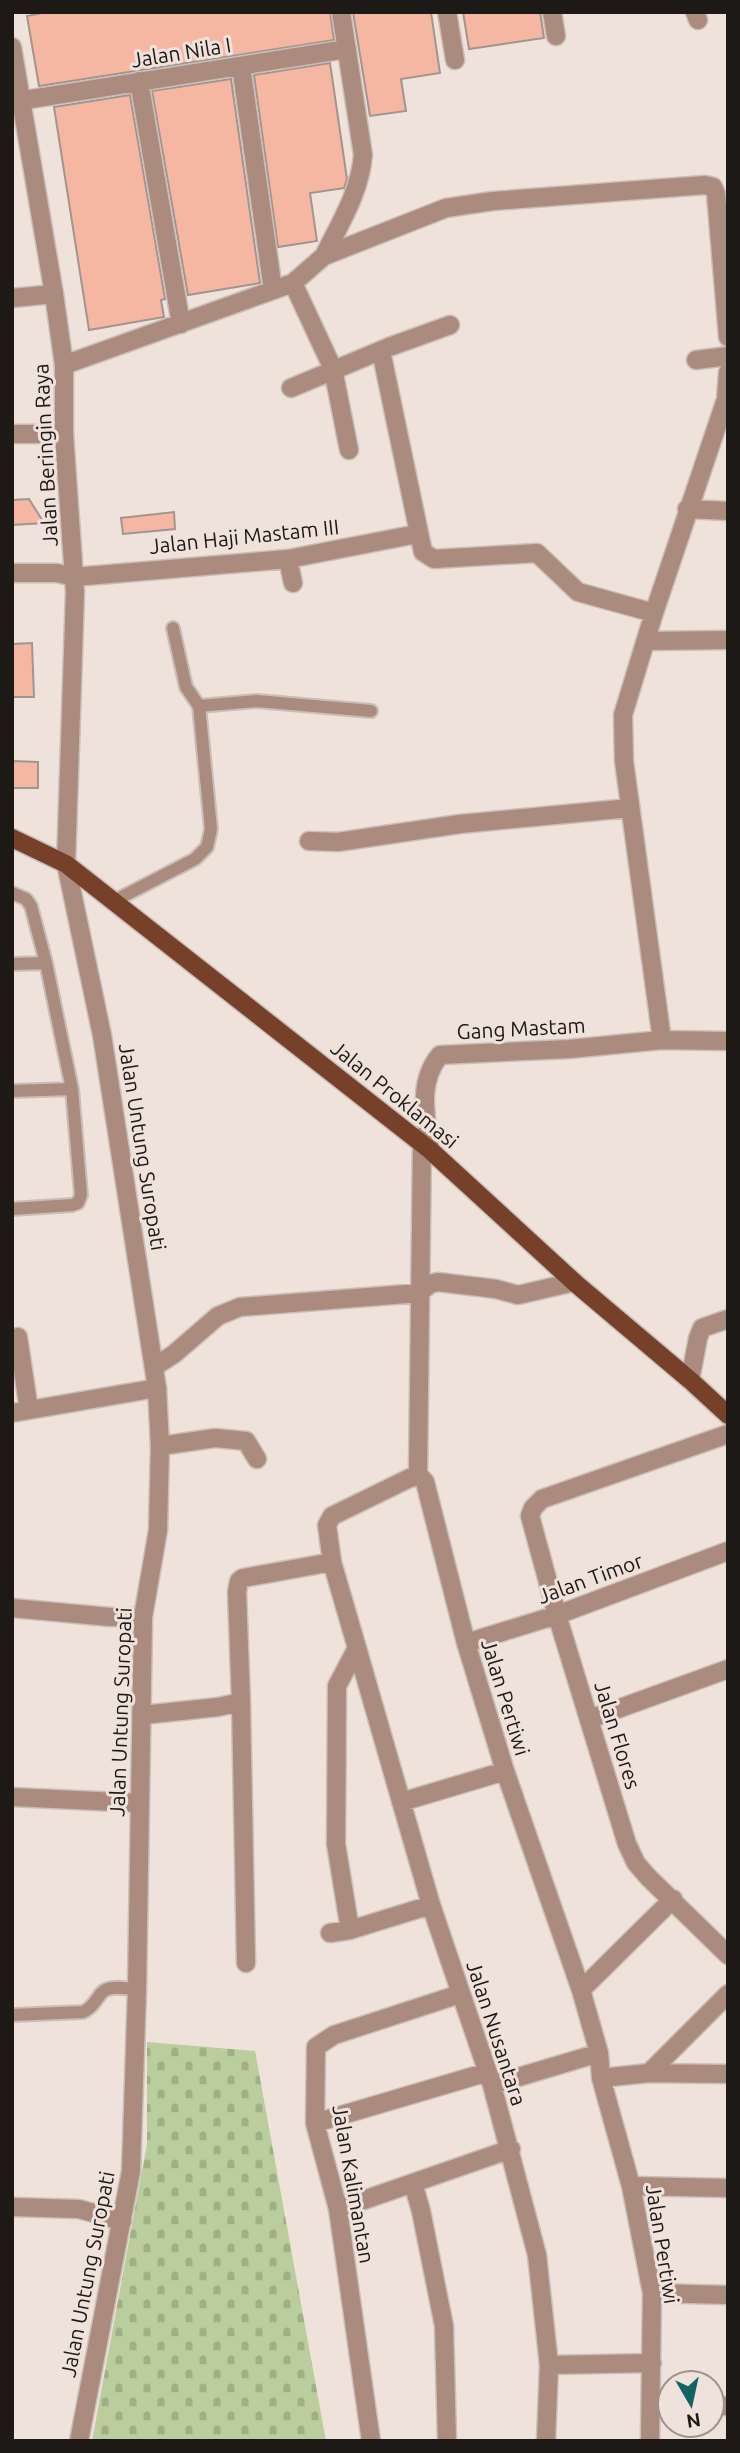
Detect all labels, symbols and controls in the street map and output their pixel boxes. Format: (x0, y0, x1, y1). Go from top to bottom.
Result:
street label: Jalan Nila I (129, 32, 233, 72)
street label: Jalan Beringin Raya (28, 363, 62, 547)
street label: Jalan Haji Mastam III (148, 514, 340, 558)
street label: Gang Mastam (456, 1013, 586, 1043)
street label: Jalan Proklamasi (326, 1035, 464, 1153)
street label: Jalan Untung Suropati (115, 1042, 171, 1252)
street label: Jalan Timor (534, 1548, 646, 1608)
street label: Jalan Untung Suropati (104, 1607, 136, 1817)
street label: Jalan Pertiwi (477, 1636, 535, 1758)
street label: Jalan Flores (590, 1678, 646, 1792)
street label: Jalan Nusantara (462, 1958, 532, 2108)
street label: Jalan Kalimantan (328, 2103, 380, 2265)
street label: Jalan Untung Suropati (55, 2169, 119, 2379)
street label: Jalan Pertiwi (642, 2183, 684, 2305)
north arrow (656, 2369, 726, 2439)
text: N (685, 2409, 702, 2433)

